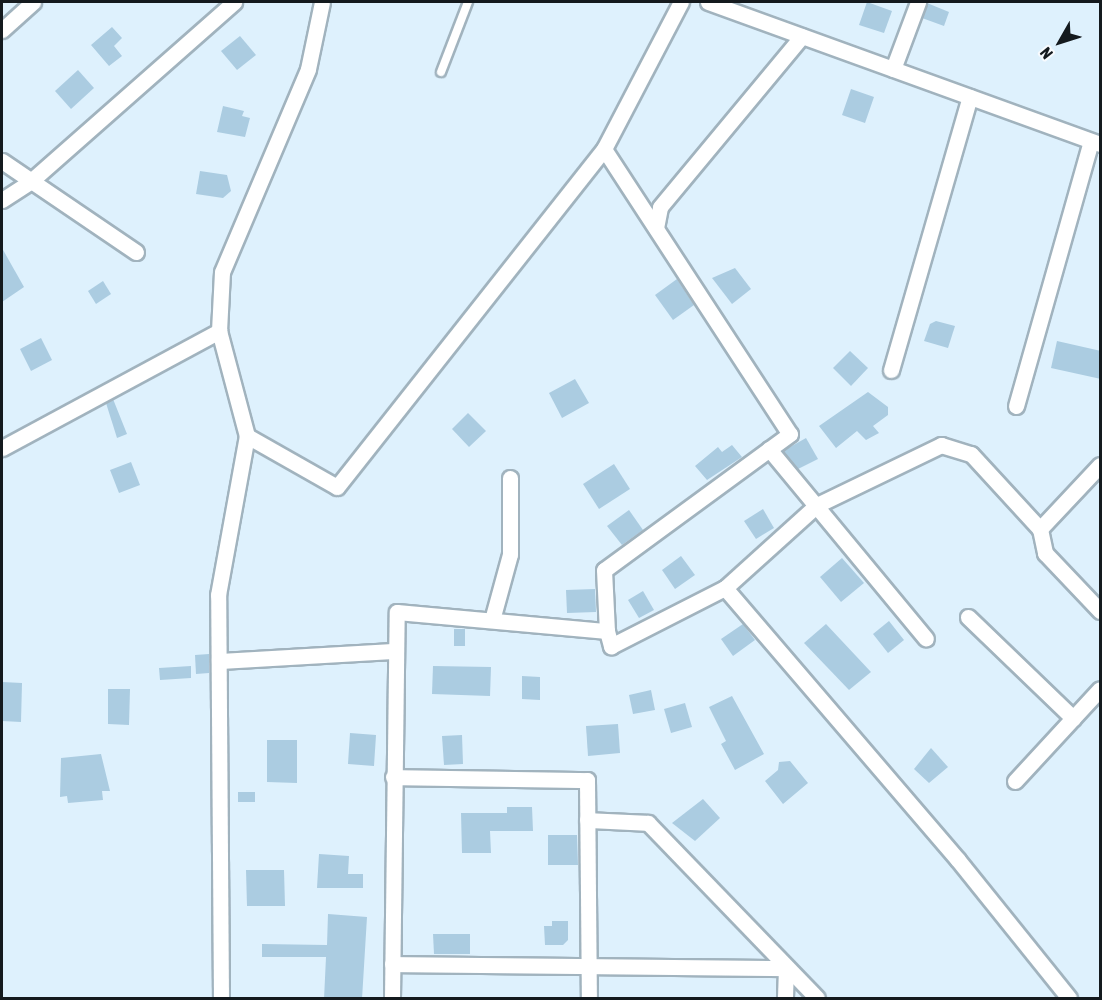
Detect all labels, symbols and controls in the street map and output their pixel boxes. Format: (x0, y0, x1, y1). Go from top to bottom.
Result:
north arrow (1030, 12, 1090, 72)
text: N (1036, 44, 1056, 63)

